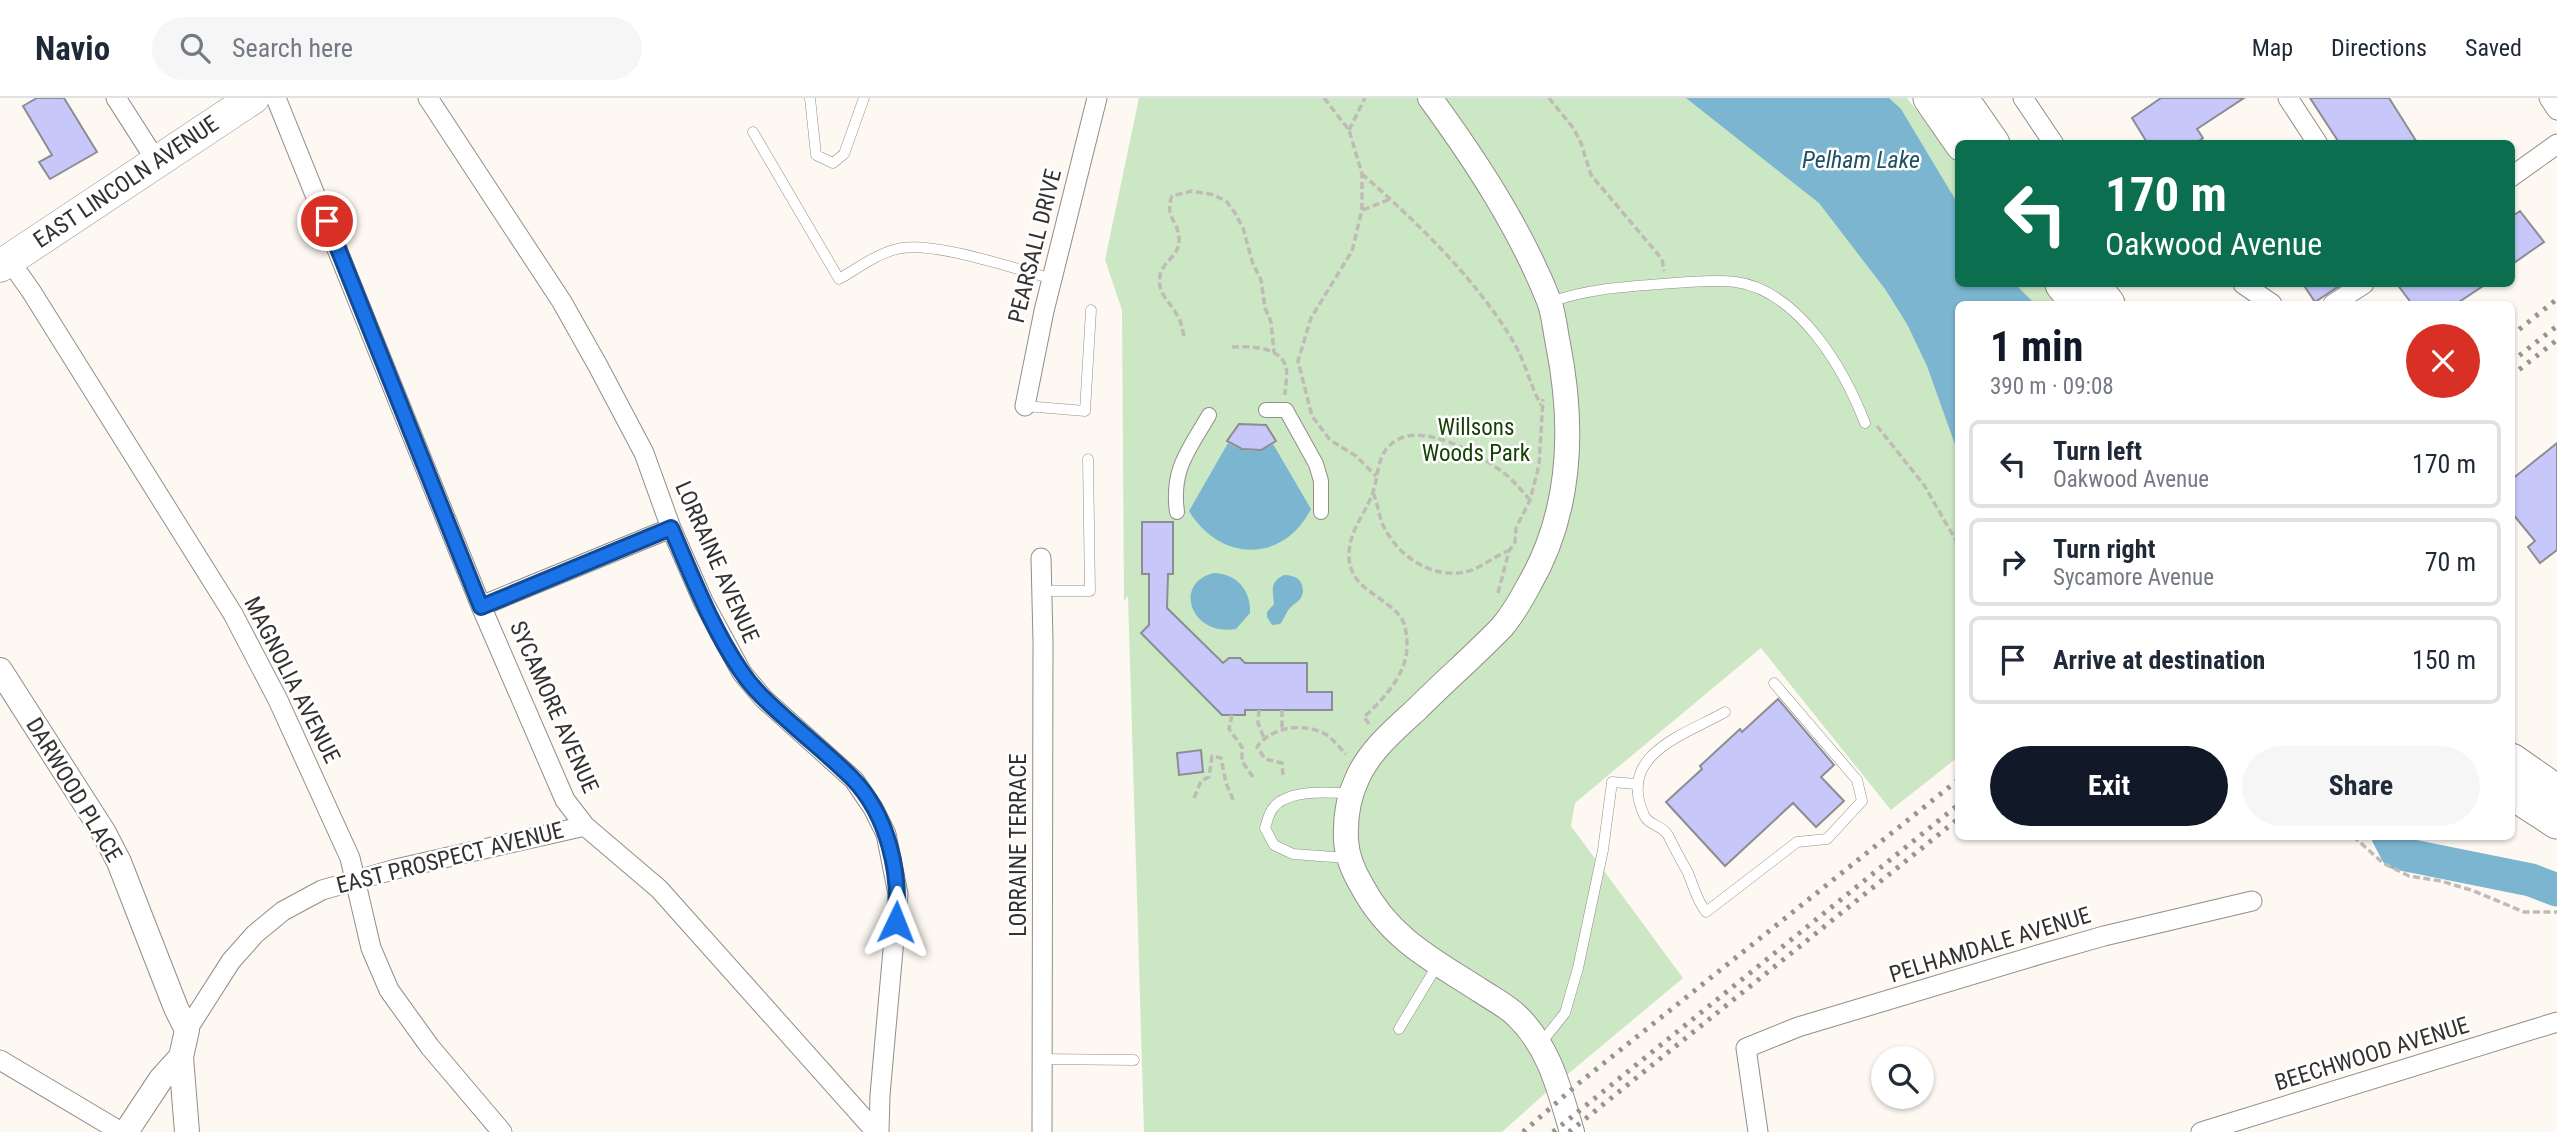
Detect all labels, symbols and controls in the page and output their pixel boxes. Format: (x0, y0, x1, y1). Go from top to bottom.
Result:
search box (152, 17, 642, 80)
text: Navio (35, 29, 110, 68)
icon: search (176, 29, 214, 67)
text: Search here (232, 33, 353, 63)
text: Map (2252, 34, 2293, 62)
text: Directions (2331, 34, 2427, 62)
text: Saved (2465, 34, 2522, 62)
street label: EAST LINCOLN AVENUE (29, 110, 223, 254)
water label: Pelham Lake (1802, 146, 1920, 174)
street label: PEARSALL DRIVE (1003, 166, 1067, 326)
text: 170 m (2105, 166, 2227, 223)
icon: left (1990, 168, 2081, 259)
pin (297, 191, 357, 251)
icon: arrive (308, 202, 346, 240)
text: Oakwood Avenue (2105, 225, 2322, 263)
text: 1 min (1990, 322, 2083, 371)
button: close (2406, 324, 2480, 398)
text: 390 m · 09:08 (1990, 373, 2114, 400)
park label: Willsons Woods Park (1422, 414, 1531, 467)
text: Turn left (2053, 436, 2142, 466)
icon: left (1994, 445, 2032, 483)
text: 170 m (2412, 449, 2476, 479)
text: Oakwood Avenue (2053, 466, 2209, 493)
street label: LORRAINE AVENUE (669, 477, 765, 647)
text: Turn right (2053, 534, 2155, 564)
icon: right (1994, 543, 2032, 581)
text: 70 m (2425, 547, 2476, 577)
text: Sycamore Avenue (2053, 564, 2214, 591)
street label: MAGNOLIA AVENUE (238, 592, 346, 768)
street label: SYCAMORE AVENUE (504, 617, 604, 797)
icon: arrive (1994, 641, 2032, 679)
text: Arrive at destination (2053, 645, 2265, 675)
text: 150 m (2412, 645, 2476, 675)
street label: DARWOOD PLACE (20, 713, 128, 867)
button: Exit (1990, 746, 2228, 826)
button: Share (2242, 746, 2480, 826)
street label: LORRAINE TERRACE (1005, 753, 1032, 937)
street label: EAST PROSPECT AVENUE (334, 817, 566, 899)
position arrow (859, 885, 933, 959)
street label: PELHAMDALE AVENUE (1886, 902, 2094, 988)
street label: BEECHWOOD AVENUE (2272, 1012, 2472, 1096)
map controls (1871, 1046, 1934, 1109)
button: search (1871, 1046, 1934, 1109)

